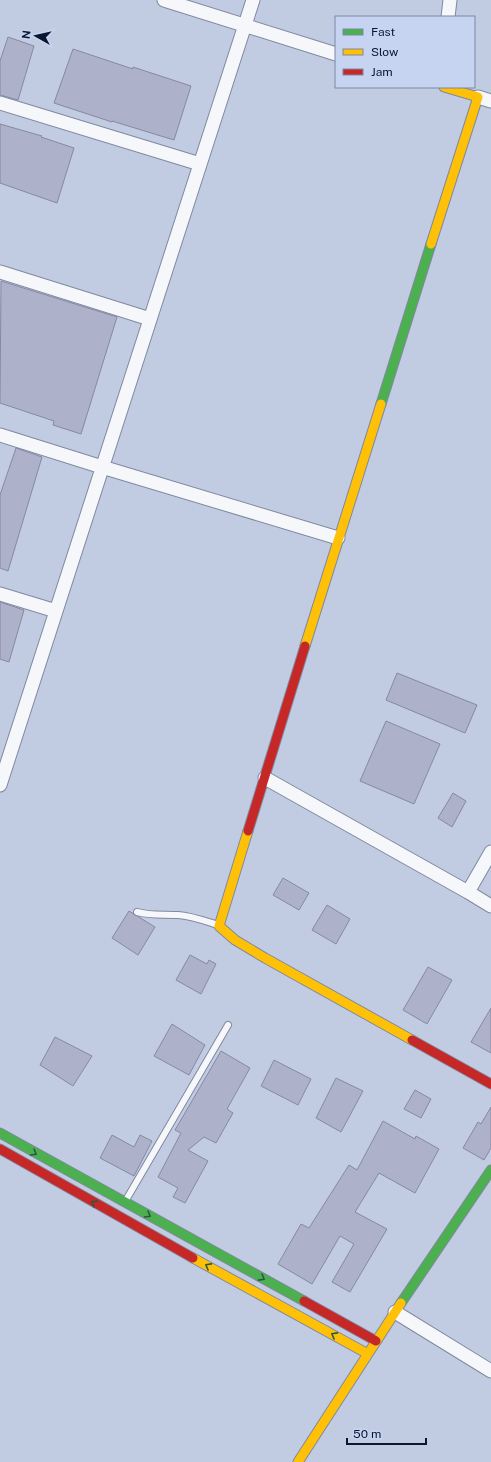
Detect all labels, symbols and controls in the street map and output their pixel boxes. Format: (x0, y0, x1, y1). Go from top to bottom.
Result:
north arrow (16, 16, 56, 56)
legend (335, 16, 475, 88)
text: Fast (371, 25, 396, 39)
text: N (20, 30, 33, 40)
text: Slow (371, 45, 399, 59)
text: Jam (371, 65, 393, 79)
one-way arrow (30, 1148, 37, 1155)
one-way arrow (91, 1200, 98, 1207)
one-way arrow (144, 1211, 151, 1218)
one-way arrow (204, 1263, 212, 1270)
one-way arrow (257, 1274, 265, 1281)
one-way arrow (331, 1333, 338, 1340)
scale bar (347, 1420, 426, 1446)
text: 50 m (353, 1427, 381, 1441)

